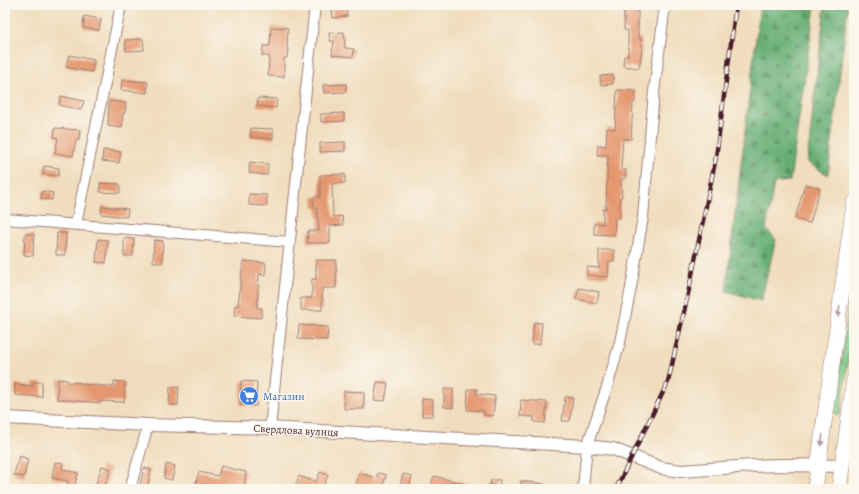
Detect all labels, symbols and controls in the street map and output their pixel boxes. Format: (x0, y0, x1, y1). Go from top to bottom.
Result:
one-way arrow (836, 305, 842, 317)
supermarket icon: Mагазин (238, 385, 260, 407)
place label: Mагазин (263, 389, 305, 404)
street label: Свердлова вулиця (253, 421, 339, 440)
one-way arrow (819, 434, 825, 446)

